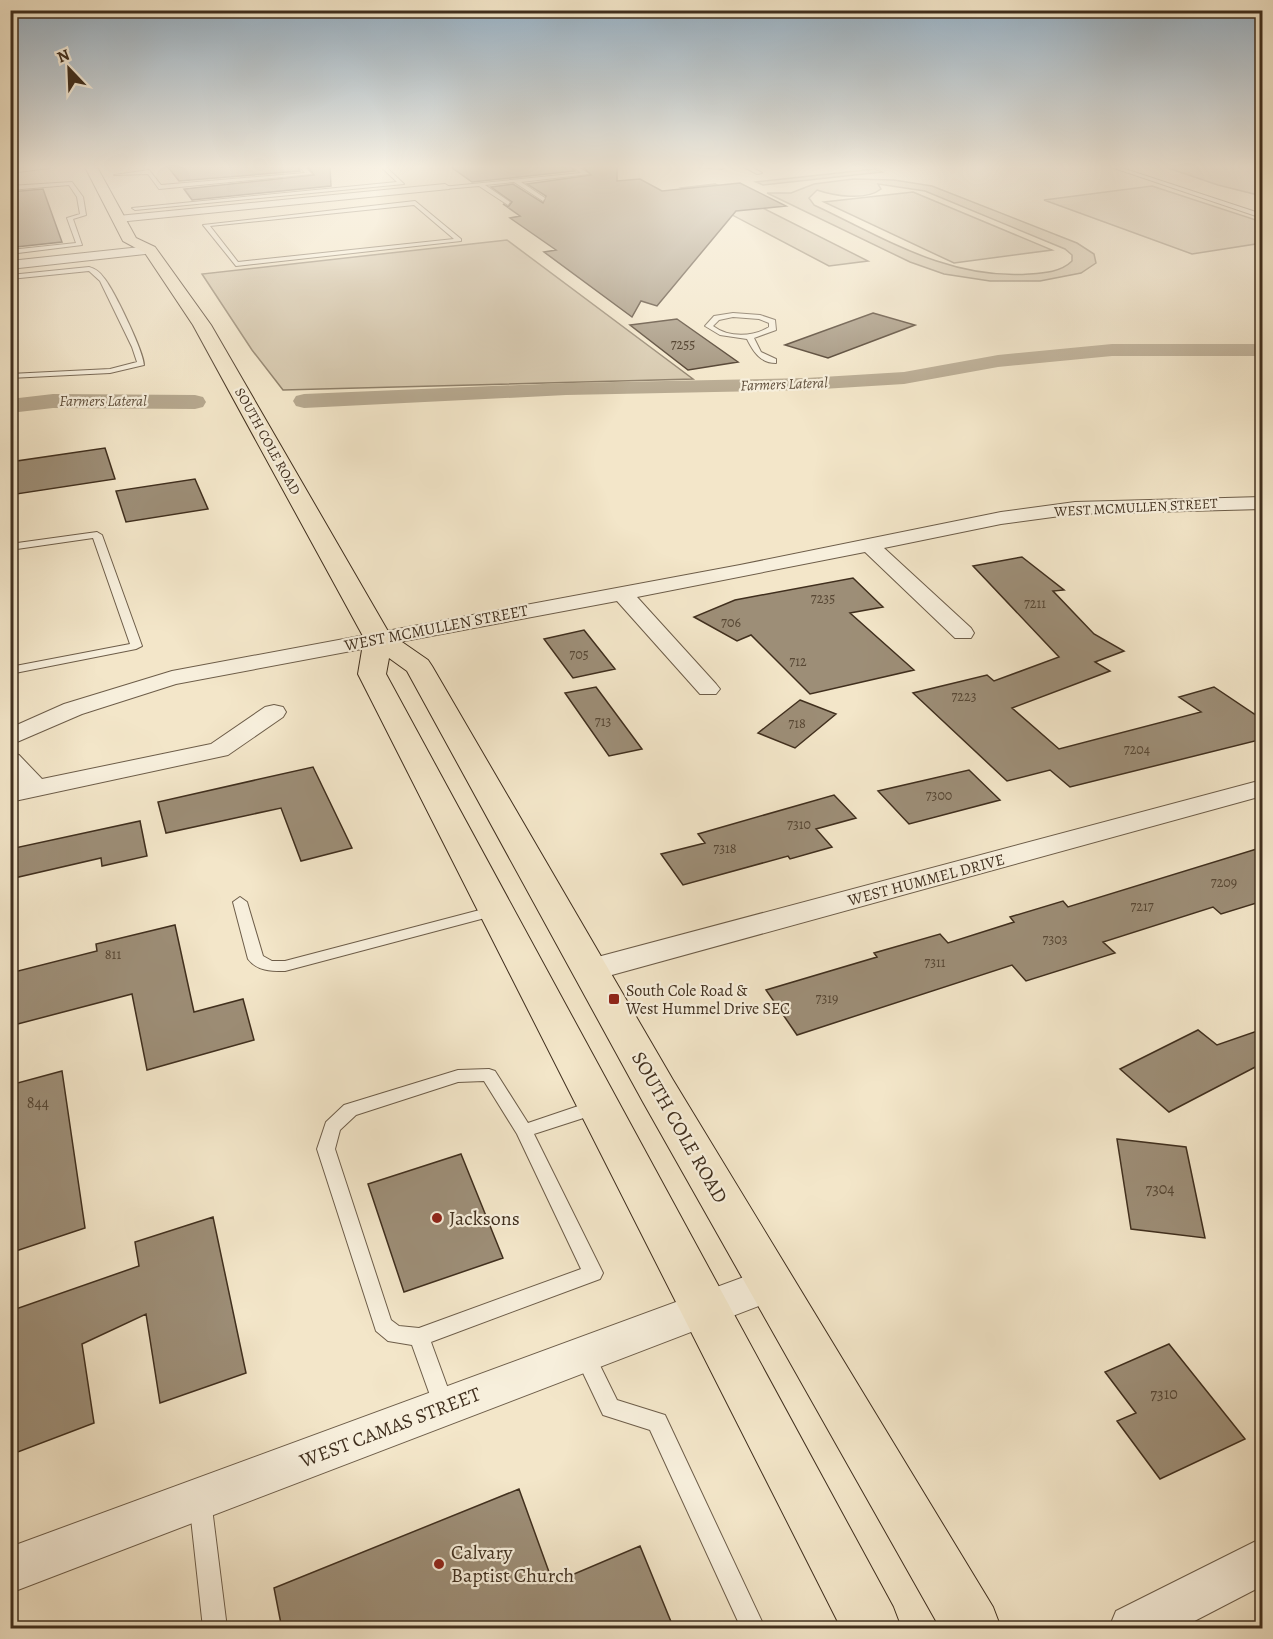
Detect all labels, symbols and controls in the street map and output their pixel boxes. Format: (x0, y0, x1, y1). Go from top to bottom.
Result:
north arrow (39, 39, 99, 99)
text: N (54, 44, 74, 69)
house number: 7255 (671, 335, 695, 354)
water label: Farmers Lateral (740, 372, 828, 396)
street label: SOUTH COLE ROAD (230, 384, 305, 498)
water label: Farmers Lateral (59, 391, 147, 411)
street label: WEST MCMULLEN STREET (1053, 494, 1219, 521)
house number: 7235 (811, 589, 835, 608)
house number: 7211 (1024, 594, 1046, 613)
street label: WEST MCMULLEN STREET (341, 599, 530, 657)
house number: 706 (721, 613, 741, 632)
house number: 705 (569, 645, 589, 664)
house number: 712 (789, 652, 807, 671)
house number: 7223 (951, 687, 977, 706)
house number: 713 (595, 712, 611, 731)
house number: 718 (788, 714, 806, 733)
house number: 7204 (1124, 740, 1150, 759)
house number: 7300 (926, 786, 952, 805)
house number: 7310 (787, 815, 811, 834)
house number: 7318 (713, 839, 737, 858)
street label: WEST HUMMEL DRIVE (844, 848, 1007, 912)
house number: 7209 (1211, 873, 1237, 892)
house number: 7217 (1130, 897, 1154, 916)
house number: 7303 (1043, 930, 1068, 949)
house number: 811 (105, 945, 121, 964)
house number: 7311 (924, 953, 946, 972)
place label: South Cole Road & West Hummel Drive SEC (625, 980, 790, 1020)
house number: 7319 (816, 989, 838, 1008)
marker: South Cole Road & West Hummel Drive SEC (607, 992, 621, 1006)
street label: SOUTH COLE ROAD (625, 1046, 734, 1208)
house number: 844 (27, 1092, 49, 1114)
house number: 7304 (1145, 1178, 1175, 1200)
place label: Jacksons (449, 1205, 520, 1232)
marker: Jacksons (430, 1211, 444, 1225)
street label: WEST CAMAS STREET (295, 1381, 485, 1475)
house number: 7310 (1150, 1383, 1178, 1405)
place label: Calvary Baptist Church (451, 1539, 575, 1589)
marker: Calvary Baptist Church (432, 1557, 446, 1571)

